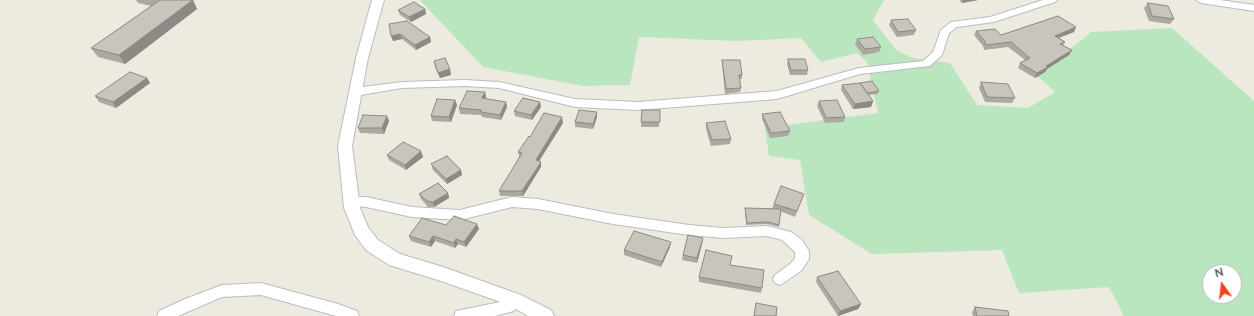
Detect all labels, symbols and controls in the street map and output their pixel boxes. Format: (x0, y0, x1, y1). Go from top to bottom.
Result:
north arrow (1202, 264, 1242, 304)
text: N (1214, 266, 1225, 280)

